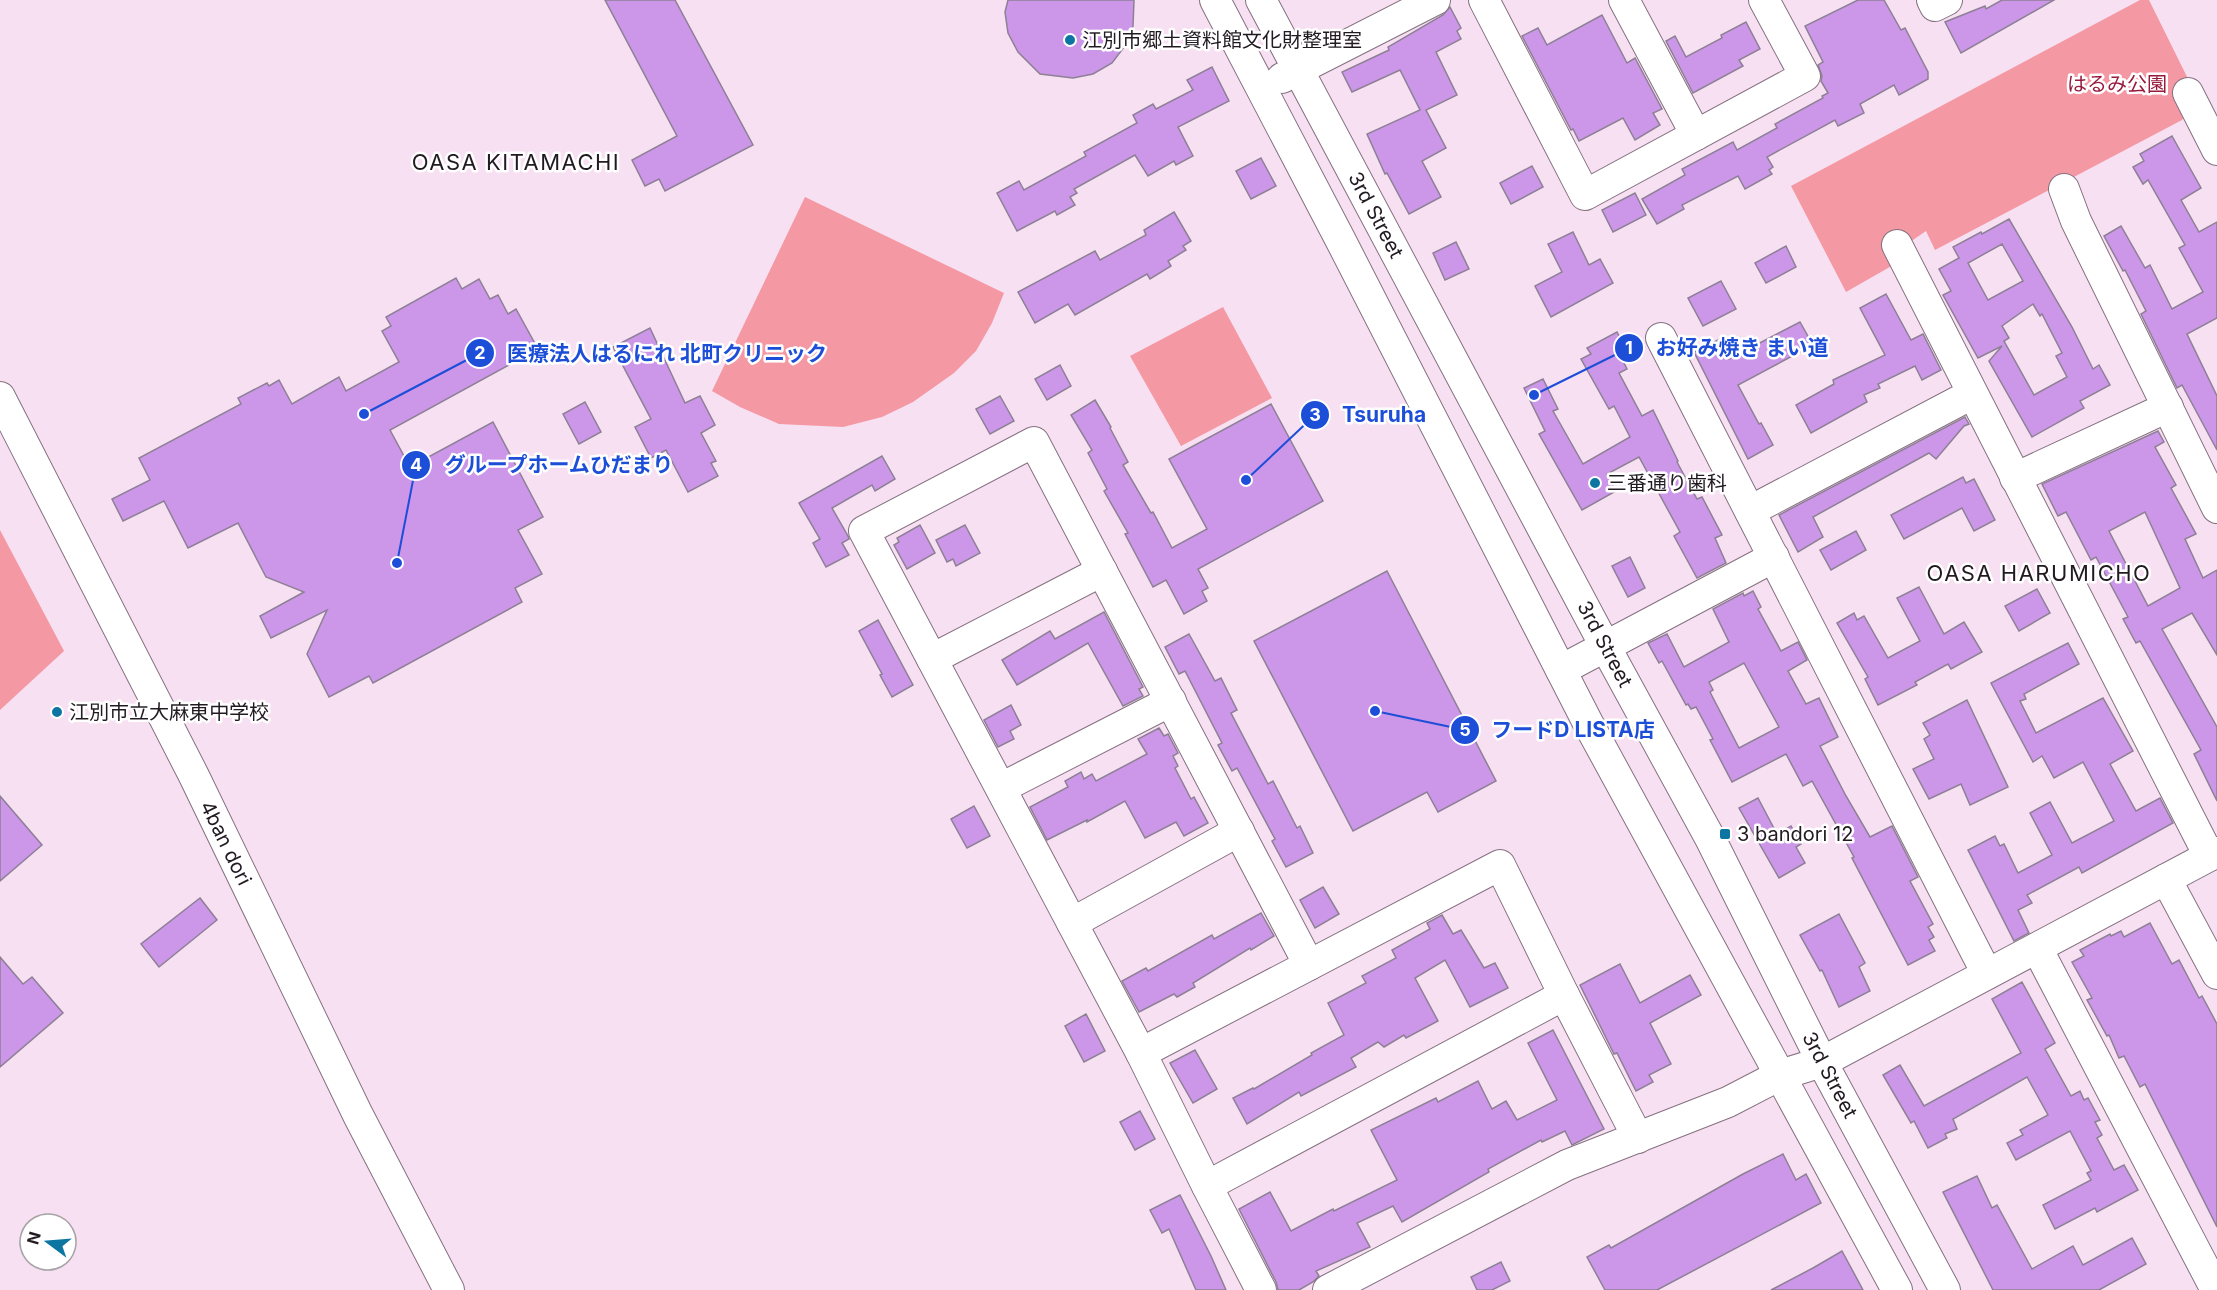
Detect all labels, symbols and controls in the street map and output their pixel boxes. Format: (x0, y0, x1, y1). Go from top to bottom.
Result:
place label: 江別市郷土資料館文化財整理室 (1082, 28, 1362, 52)
marker: 江別市郷土資料館文化財整理室 (1063, 33, 1077, 47)
park label: はるみ公園 (2067, 72, 2167, 96)
district label: OASA KITAMACHI (412, 149, 620, 175)
street label: 3rd Street (1343, 168, 1409, 262)
callout: お好み焼き まい道 (1614, 328, 1841, 367)
callout: 医療法人はるにれ 北町クリニック (465, 334, 839, 373)
text: お好み焼き まい道 (1656, 335, 1828, 360)
text: 1 (1625, 337, 1633, 358)
text: 医療法人はるにれ 北町クリニック (507, 341, 827, 366)
text: 2 (474, 342, 486, 363)
callout: Tsuruha (1300, 395, 1438, 434)
text: Tsuruha (1342, 402, 1426, 427)
text: 3 (1309, 404, 1321, 425)
callout: グループホームひだまり (401, 446, 686, 485)
text: グループホームひだまり (445, 452, 673, 477)
text: 4 (410, 454, 422, 475)
place label: 三番通り歯科 (1607, 471, 1727, 495)
marker: 三番通り歯科 (1588, 476, 1602, 490)
district label: OASA HARUMICHO (1927, 560, 2151, 586)
street label: 3rd Street (1572, 597, 1638, 691)
place label: 江別市立大麻東中学校 (69, 700, 269, 724)
marker: 江別市立大麻東中学校 (50, 705, 64, 719)
callout: フードD LISTA店 (1450, 710, 1667, 749)
text: フードD LISTA店 (1491, 717, 1655, 742)
text: 5 (1459, 719, 1471, 740)
street label: 4ban dori (195, 797, 257, 889)
place label: 3 bandori 12 (1737, 822, 1853, 846)
marker: 3 bandori 12 (1718, 827, 1732, 841)
street label: 3rd Street (1797, 1028, 1863, 1122)
north arrow (18, 1212, 78, 1272)
text: N (22, 1229, 45, 1246)

